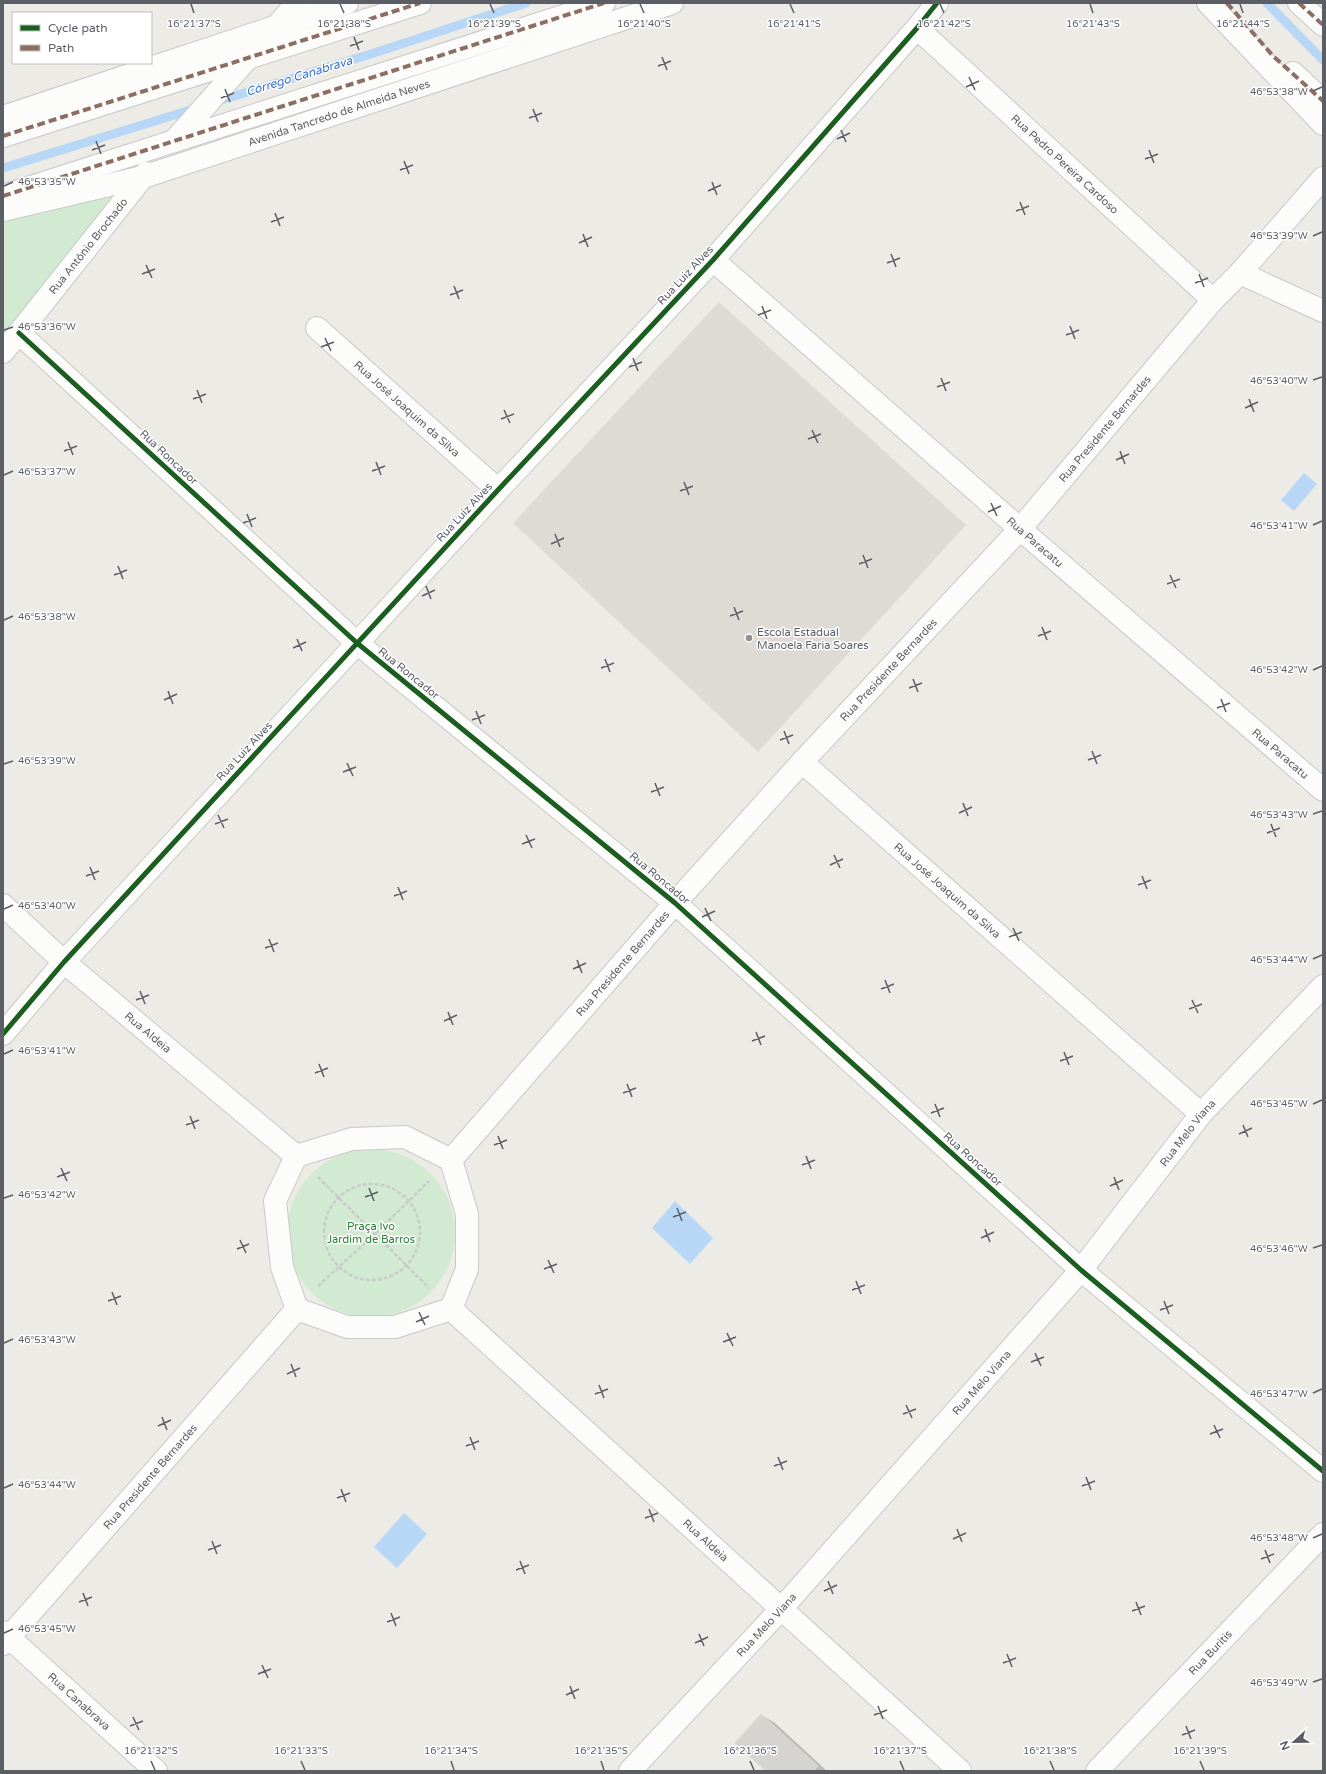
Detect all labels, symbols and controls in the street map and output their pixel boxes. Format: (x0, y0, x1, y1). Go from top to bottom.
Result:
legend (12, 12, 152, 64)
text: 16°21'37"S (167, 18, 221, 30)
text: 16°21'38"S (317, 18, 371, 30)
text: 16°21'39"S (467, 18, 521, 30)
text: 16°21'40"S (617, 18, 671, 30)
text: 16°21'41"S (767, 18, 821, 30)
text: 16°21'42"S (917, 18, 971, 30)
text: 16°21'43"S (1066, 18, 1120, 30)
text: 16°21'44"S (1216, 18, 1270, 30)
text: Cycle path (48, 21, 107, 35)
text: Path (48, 41, 74, 55)
water label: Córrego Canabrava (244, 53, 354, 99)
street label: Avenida Tancredo de Almeida Neves (246, 77, 432, 149)
text: 46°53'38"W (1250, 86, 1308, 98)
street label: Rua Pedro Pereira Cardoso (1008, 112, 1121, 217)
text: 46°53'35"W (18, 176, 76, 188)
street label: Rua Antônio Brochado (46, 195, 131, 297)
text: 46°53'39"W (1250, 230, 1308, 242)
street label: Rua Luiz Alves (655, 243, 716, 308)
text: 46°53'36"W (18, 321, 76, 333)
street label: Rua José Joaquim da Silva (351, 358, 462, 460)
street label: Rua Presidente Bernardes (1056, 373, 1154, 485)
text: 46°53'40"W (1250, 375, 1308, 387)
street label: Rua Roncador (137, 427, 201, 488)
text: 46°53'37"W (18, 466, 76, 478)
street label: Rua Luiz Alves (434, 480, 495, 545)
street label: Rua Paracatu (1004, 514, 1066, 570)
text: 46°53'41"W (1250, 520, 1308, 532)
text: 46°53'38"W (18, 611, 76, 623)
street label: Rua Presidente Bernardes (838, 616, 940, 724)
place label: Escola Estadual Manoela Faria Soares (757, 626, 868, 652)
marker: Escola Estadual Manoela Faria Soares (744, 633, 754, 643)
street label: Rua Roncador (376, 645, 442, 702)
text: 46°53'42"W (1250, 664, 1308, 676)
street label: Rua Luiz Alves (214, 719, 275, 784)
street label: Rua Paracatu (1249, 726, 1311, 782)
text: 46°53'39"W (18, 755, 76, 767)
text: 46°53'43"W (1250, 809, 1308, 821)
street label: Rua José Joaquim da Silva (891, 840, 1003, 941)
street label: Rua Roncador (627, 849, 693, 908)
text: 46°53'40"W (18, 900, 76, 912)
street label: Rua Presidente Bernardes (573, 908, 672, 1019)
text: 46°53'44"W (1250, 954, 1308, 966)
street label: Rua Aldeia (122, 1009, 174, 1056)
text: 46°53'41"W (18, 1045, 76, 1057)
street label: Rua Melo Viana (1157, 1097, 1219, 1169)
text: 46°53'45"W (1250, 1098, 1308, 1110)
street label: Rua Roncador (941, 1130, 1005, 1190)
text: 46°53'42"W (18, 1189, 76, 1201)
park label: Praça Ivo Jardim de Barros (327, 1220, 415, 1246)
text: 46°53'46"W (1250, 1243, 1308, 1255)
text: 46°53'43"W (18, 1334, 76, 1346)
street label: Rua Melo Viana (950, 1348, 1014, 1418)
text: 46°53'47"W (1250, 1388, 1308, 1400)
street label: Rua Presidente Bernardes (101, 1421, 200, 1532)
text: 46°53'44"W (18, 1479, 76, 1491)
street label: Rua Aldeia (680, 1517, 731, 1564)
text: 46°53'48"W (1250, 1532, 1308, 1544)
street label: Rua Melo Viana (734, 1590, 799, 1659)
text: 46°53'45"W (18, 1623, 76, 1635)
street label: Rua Buritis (1186, 1628, 1235, 1678)
street label: Rua Canabrava (45, 1670, 113, 1733)
text: 46°53'49"W (1250, 1677, 1308, 1689)
north arrow (1274, 1722, 1314, 1762)
text: N (1278, 1739, 1293, 1752)
text: 16°21'32"S (124, 1745, 178, 1757)
text: 16°21'33"S (274, 1745, 328, 1757)
text: 16°21'34"S (424, 1745, 478, 1757)
text: 16°21'35"S (574, 1745, 628, 1757)
text: 16°21'36"S (723, 1745, 777, 1757)
text: 16°21'37"S (873, 1745, 927, 1757)
text: 16°21'38"S (1023, 1745, 1077, 1757)
text: 16°21'39"S (1173, 1745, 1227, 1757)

